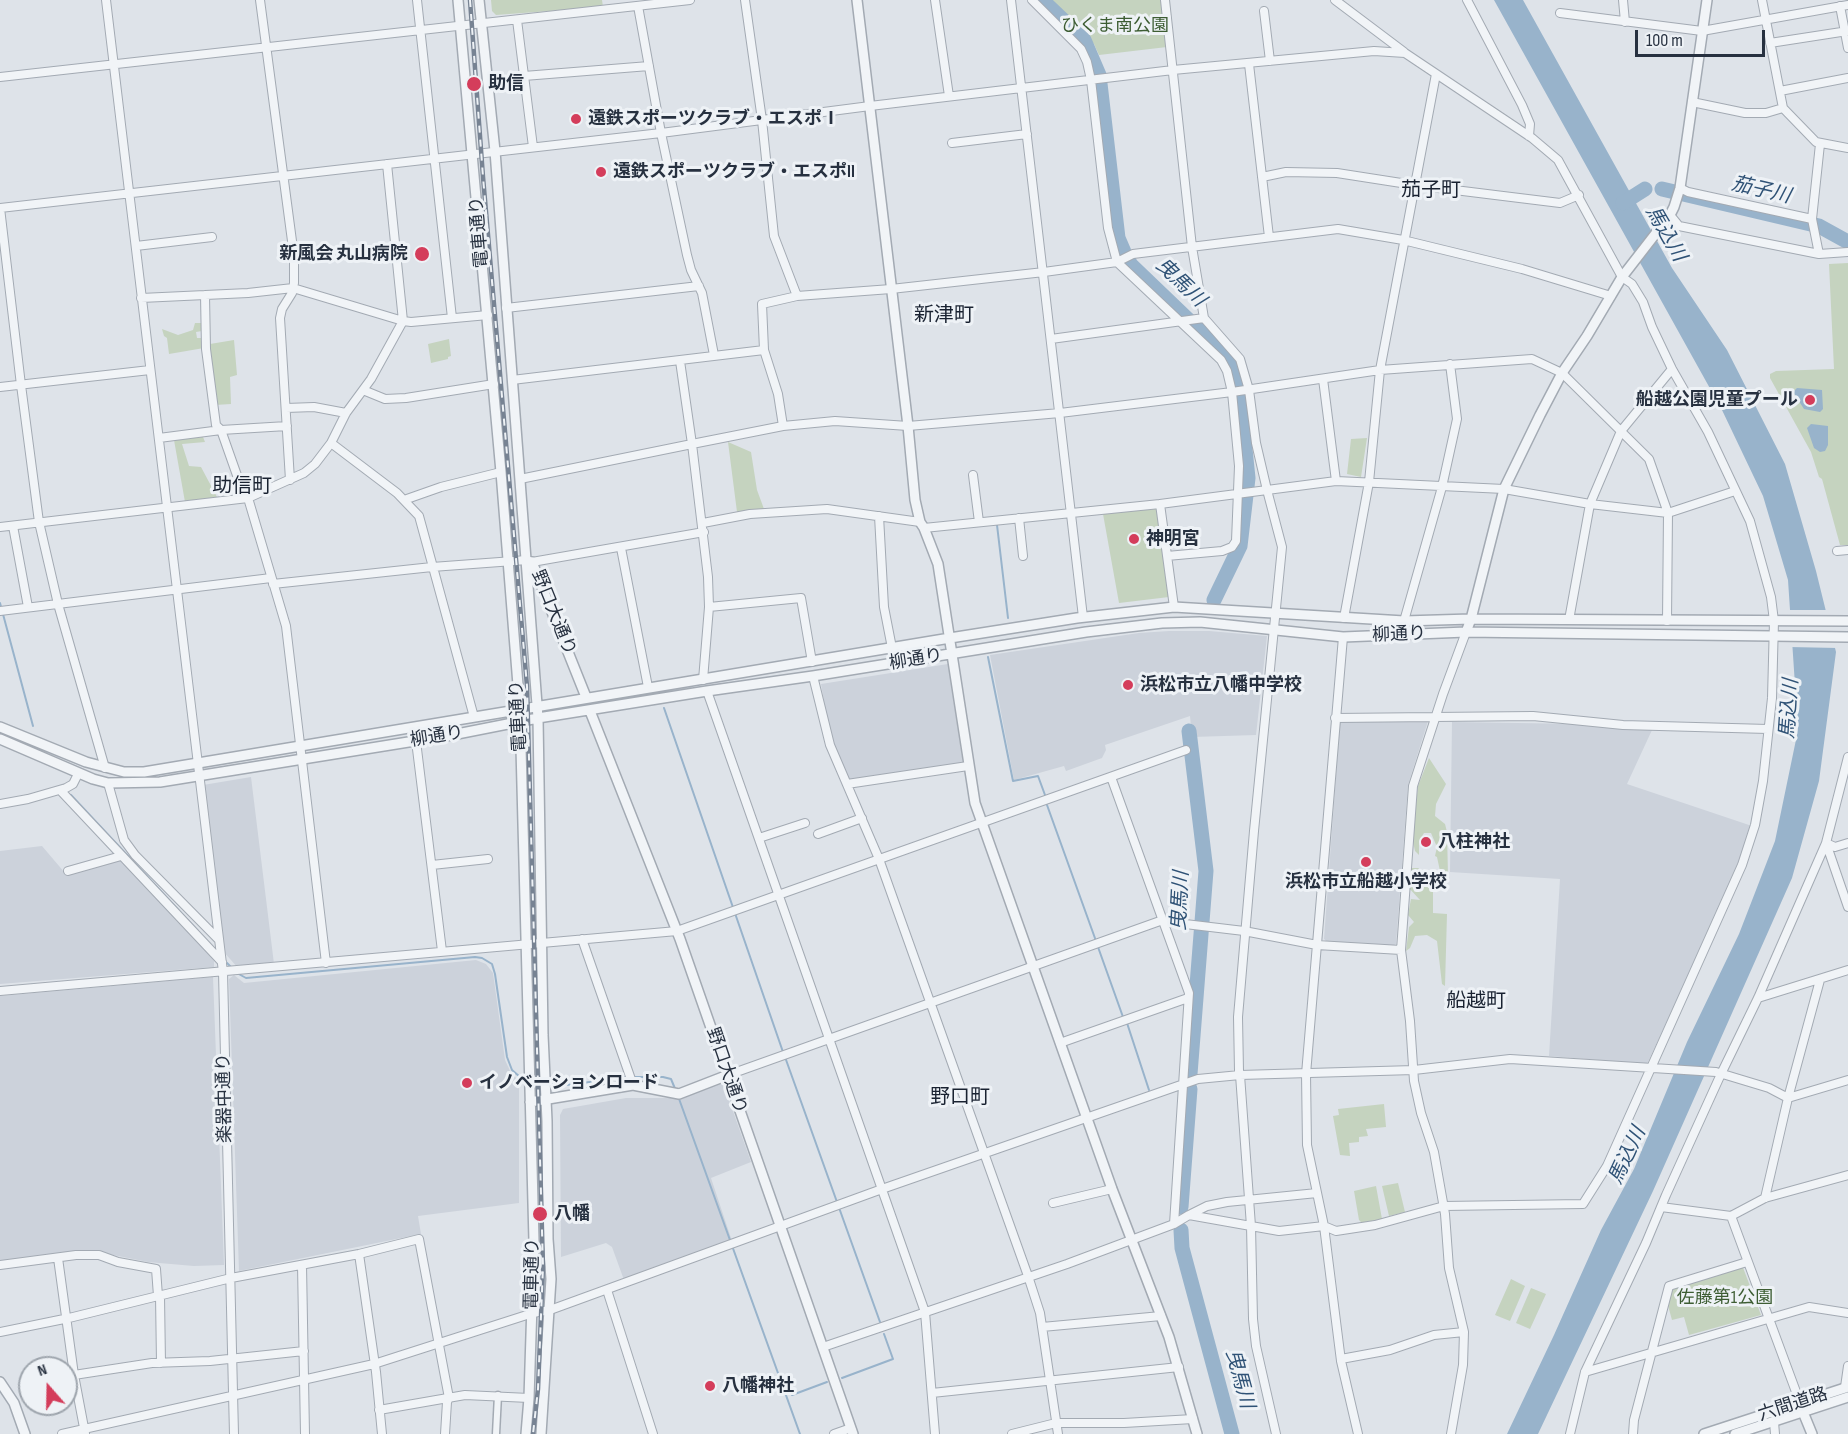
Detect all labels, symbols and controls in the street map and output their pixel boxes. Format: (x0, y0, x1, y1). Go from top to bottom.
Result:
park label: ひくま南公園 (1061, 15, 1169, 37)
scale bar (1638, 18, 1768, 56)
text: 100 m (1646, 30, 1683, 51)
place label: 助信 (488, 73, 524, 95)
marker: 助信 (465, 75, 483, 93)
place label: 遠鉄スポーツクラブ・エスポⅠ (588, 108, 840, 130)
marker: 遠鉄スポーツクラブ・エスポⅠ (569, 112, 583, 126)
place label: 遠鉄スポーツクラブ・エスポII (613, 161, 855, 183)
marker: 遠鉄スポーツクラブ・エスポII (594, 165, 608, 179)
water label: 茄子川 (1729, 173, 1793, 209)
district label: 茄子町 (1401, 179, 1461, 203)
street label: 電車通り (466, 195, 494, 269)
water label: 馬込川 (1640, 202, 1690, 266)
place label: 新風会 丸山病院 (279, 243, 408, 265)
marker: 新風会 丸山病院 (413, 245, 431, 263)
water label: 曳馬川 (1150, 254, 1210, 312)
district label: 新津町 (914, 304, 974, 328)
place label: 船越公園児童プール (1636, 389, 1798, 411)
marker: 船越公園児童プール (1803, 393, 1817, 407)
district label: 助信町 (212, 475, 272, 499)
place label: 神明宮 (1146, 528, 1200, 550)
marker: 神明宮 (1127, 532, 1141, 546)
street label: 野口大通り (526, 567, 580, 659)
street label: 柳通り (1372, 623, 1426, 647)
street label: 柳通り (888, 645, 944, 675)
place label: 浜松市立八幡中学校 (1140, 674, 1302, 696)
marker: 浜松市立八幡中学校 (1121, 678, 1135, 692)
water label: 馬込川 (1776, 678, 1804, 740)
street label: 電車通り (506, 679, 532, 753)
street label: 柳通り (409, 722, 465, 752)
place label: 八柱神社 (1438, 831, 1510, 853)
marker: 八柱神社 (1419, 835, 1433, 849)
marker: 浜松市立船越小学校 (1359, 855, 1373, 869)
water label: 曳馬川 (1167, 870, 1195, 932)
place label: 浜松市立船越小学校 (1285, 871, 1447, 893)
district label: 船越町 (1446, 990, 1506, 1014)
street label: 野口大通り (701, 1025, 751, 1117)
street label: 楽器中通り (213, 1053, 237, 1143)
place label: イノベーションロード (479, 1072, 659, 1094)
marker: イノベーションロード (460, 1076, 474, 1090)
district label: 野口町 (930, 1086, 990, 1110)
water label: 馬込川 (1604, 1124, 1652, 1188)
place label: 八幡 (554, 1203, 590, 1225)
marker: 八幡 (531, 1205, 549, 1223)
street label: 電車通り (522, 1238, 544, 1310)
park label: 佐藤第1公園 (1677, 1287, 1773, 1309)
water label: 曳馬川 (1220, 1347, 1258, 1411)
north arrow (18, 1356, 78, 1416)
text: N (35, 1360, 50, 1381)
place label: 八幡神社 (722, 1375, 794, 1397)
marker: 八幡神社 (703, 1379, 717, 1393)
street label: 六間道路 (1755, 1384, 1831, 1426)

